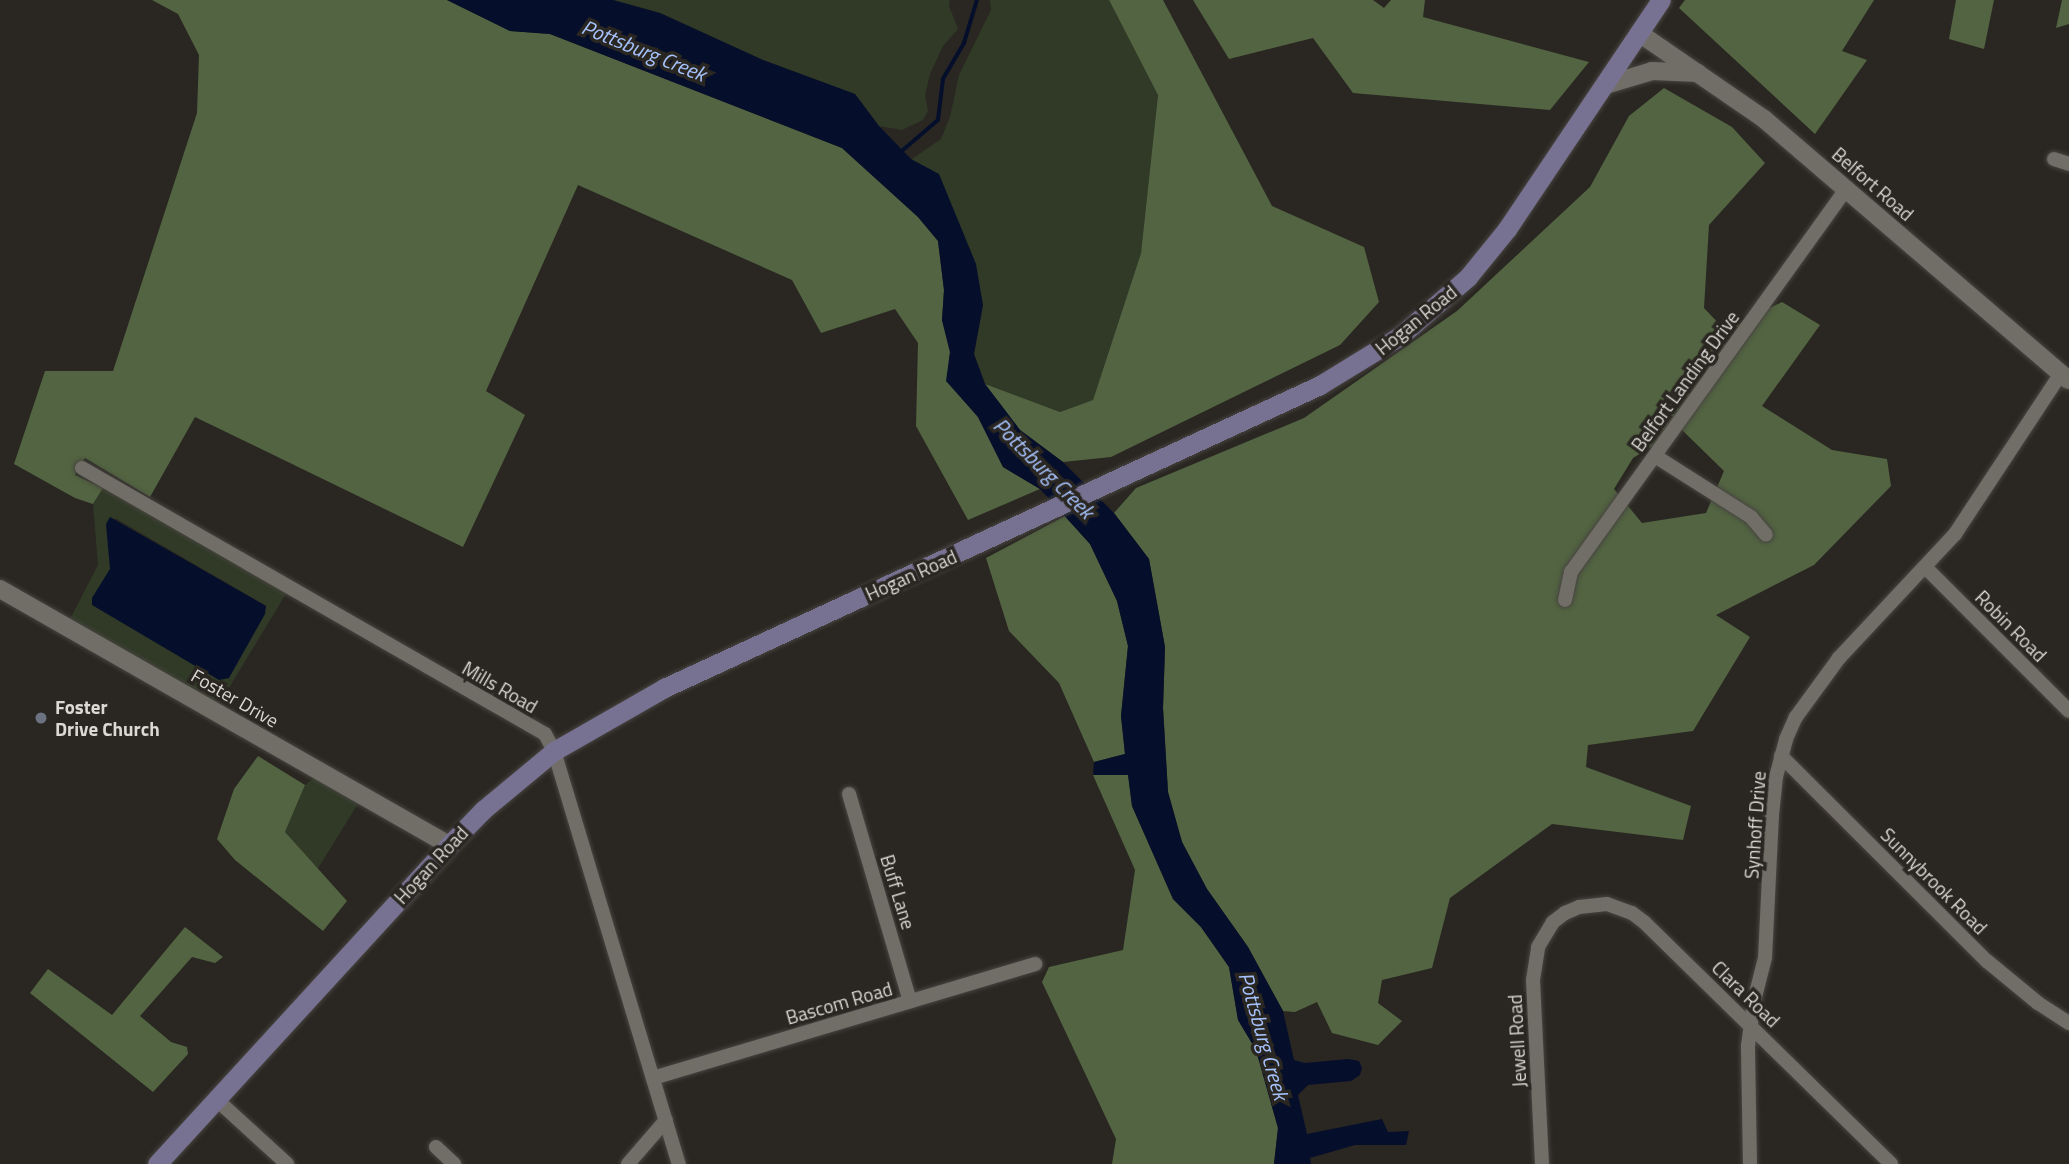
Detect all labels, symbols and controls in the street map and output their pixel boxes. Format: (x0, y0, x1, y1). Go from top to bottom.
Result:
water label: Pottsburg Creek (578, 14, 710, 86)
street label: Belfort Road (1828, 142, 1918, 226)
street label: Hogan Road (1371, 280, 1461, 360)
street label: Belfort Landing Drive (1626, 306, 1744, 456)
water label: Pottsburg Creek (989, 413, 1099, 523)
street label: Hogan Road (862, 545, 960, 605)
street label: Robin Road (1971, 586, 2051, 666)
street label: Mills Road (458, 656, 542, 718)
street label: Foster Drive (187, 664, 283, 732)
place label: Foster Drive Church (55, 696, 160, 740)
marker: Foster Drive Church (33, 710, 49, 726)
street label: Synhoff Drive (1740, 770, 1770, 880)
street label: Hogan Road (389, 822, 473, 908)
street label: Sunnybrook Road (1876, 823, 1992, 939)
street label: Buff Lane (876, 852, 920, 932)
street label: Clara Road (1707, 956, 1785, 1032)
water label: Pottsburg Creek (1234, 969, 1294, 1103)
street label: Bascom Road (783, 977, 895, 1029)
street label: Jewell Road (1503, 994, 1531, 1088)

